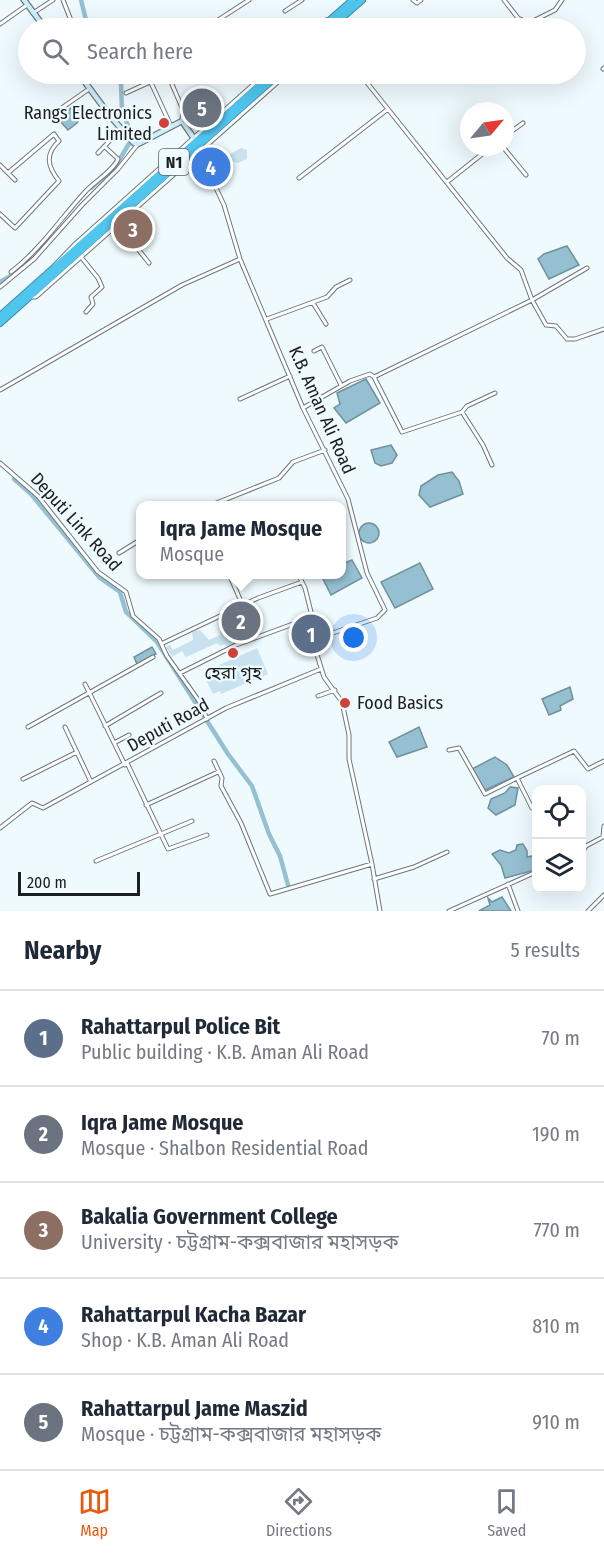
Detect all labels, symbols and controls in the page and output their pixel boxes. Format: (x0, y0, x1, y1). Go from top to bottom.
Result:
search box (18, 18, 586, 84)
icon: search (39, 35, 72, 68)
text: Search here (87, 38, 193, 65)
pin: 5 (182, 86, 222, 130)
place label: Rangs Electronics Limited (24, 102, 152, 145)
north arrow (460, 102, 514, 156)
marker: Rangs Electronics Limited (157, 116, 171, 130)
pin: 4 (192, 144, 230, 190)
road number: N1 (159, 149, 189, 175)
pin: 3 (114, 206, 152, 252)
street label: K.B. Aman Ali Road (284, 343, 360, 477)
street label: Deputi Link Road (26, 468, 126, 576)
popup (136, 501, 346, 579)
text: Iqra Jame Mosque (160, 515, 322, 542)
text: Mosque (160, 542, 224, 566)
pin: 2 (222, 598, 260, 644)
pin: 1 (292, 612, 330, 656)
your location (339, 623, 368, 652)
marker: হেরা গৃহ (226, 646, 240, 660)
place label: হেরা গৃহ (204, 662, 262, 684)
place label: Food Basics (357, 692, 444, 714)
street label: Deputi Road (123, 693, 213, 757)
marker: Food Basics (338, 696, 352, 710)
map controls (532, 785, 586, 893)
button: locate (532, 785, 586, 839)
button: layers (532, 839, 586, 893)
scale bar (18, 869, 140, 896)
text: 200 m (27, 873, 67, 892)
text: Nearby (24, 935, 101, 966)
text: 5 results (510, 938, 580, 962)
text: Rahattarpul Police Bit (81, 1013, 280, 1040)
text: 1 (39, 1026, 48, 1050)
text: 70 m (542, 1026, 580, 1050)
text: Public building · K.B. Aman Ali Road (81, 1040, 369, 1064)
text: Iqra Jame Mosque (81, 1109, 243, 1136)
text: 2 (39, 1122, 48, 1146)
text: 190 m (532, 1122, 580, 1146)
text: Mosque · Shalbon Residential Road (81, 1136, 369, 1160)
text: Bakalia Government College (81, 1203, 338, 1230)
text: 3 (39, 1218, 48, 1242)
text: 770 m (533, 1218, 580, 1242)
text: University · চট্টগ্রাম-কক্সবাজার মহাসড়ক (81, 1230, 399, 1254)
text: Rahattarpul Kacha Bazar (81, 1301, 306, 1328)
text: 4 (38, 1314, 49, 1338)
text: 810 m (532, 1314, 580, 1338)
text: Shop · K.B. Aman Ali Road (81, 1328, 289, 1352)
text: Rahattarpul Jame Maszid (81, 1395, 308, 1422)
text: 5 (39, 1410, 48, 1434)
text: 910 m (532, 1410, 580, 1434)
text: Mosque · চট্টগ্রাম-কক্সবাজার মহাসড়ক (81, 1422, 381, 1446)
tab: Map (78, 1485, 111, 1540)
tab: Directions (266, 1485, 332, 1540)
tab: Saved (487, 1485, 526, 1540)

